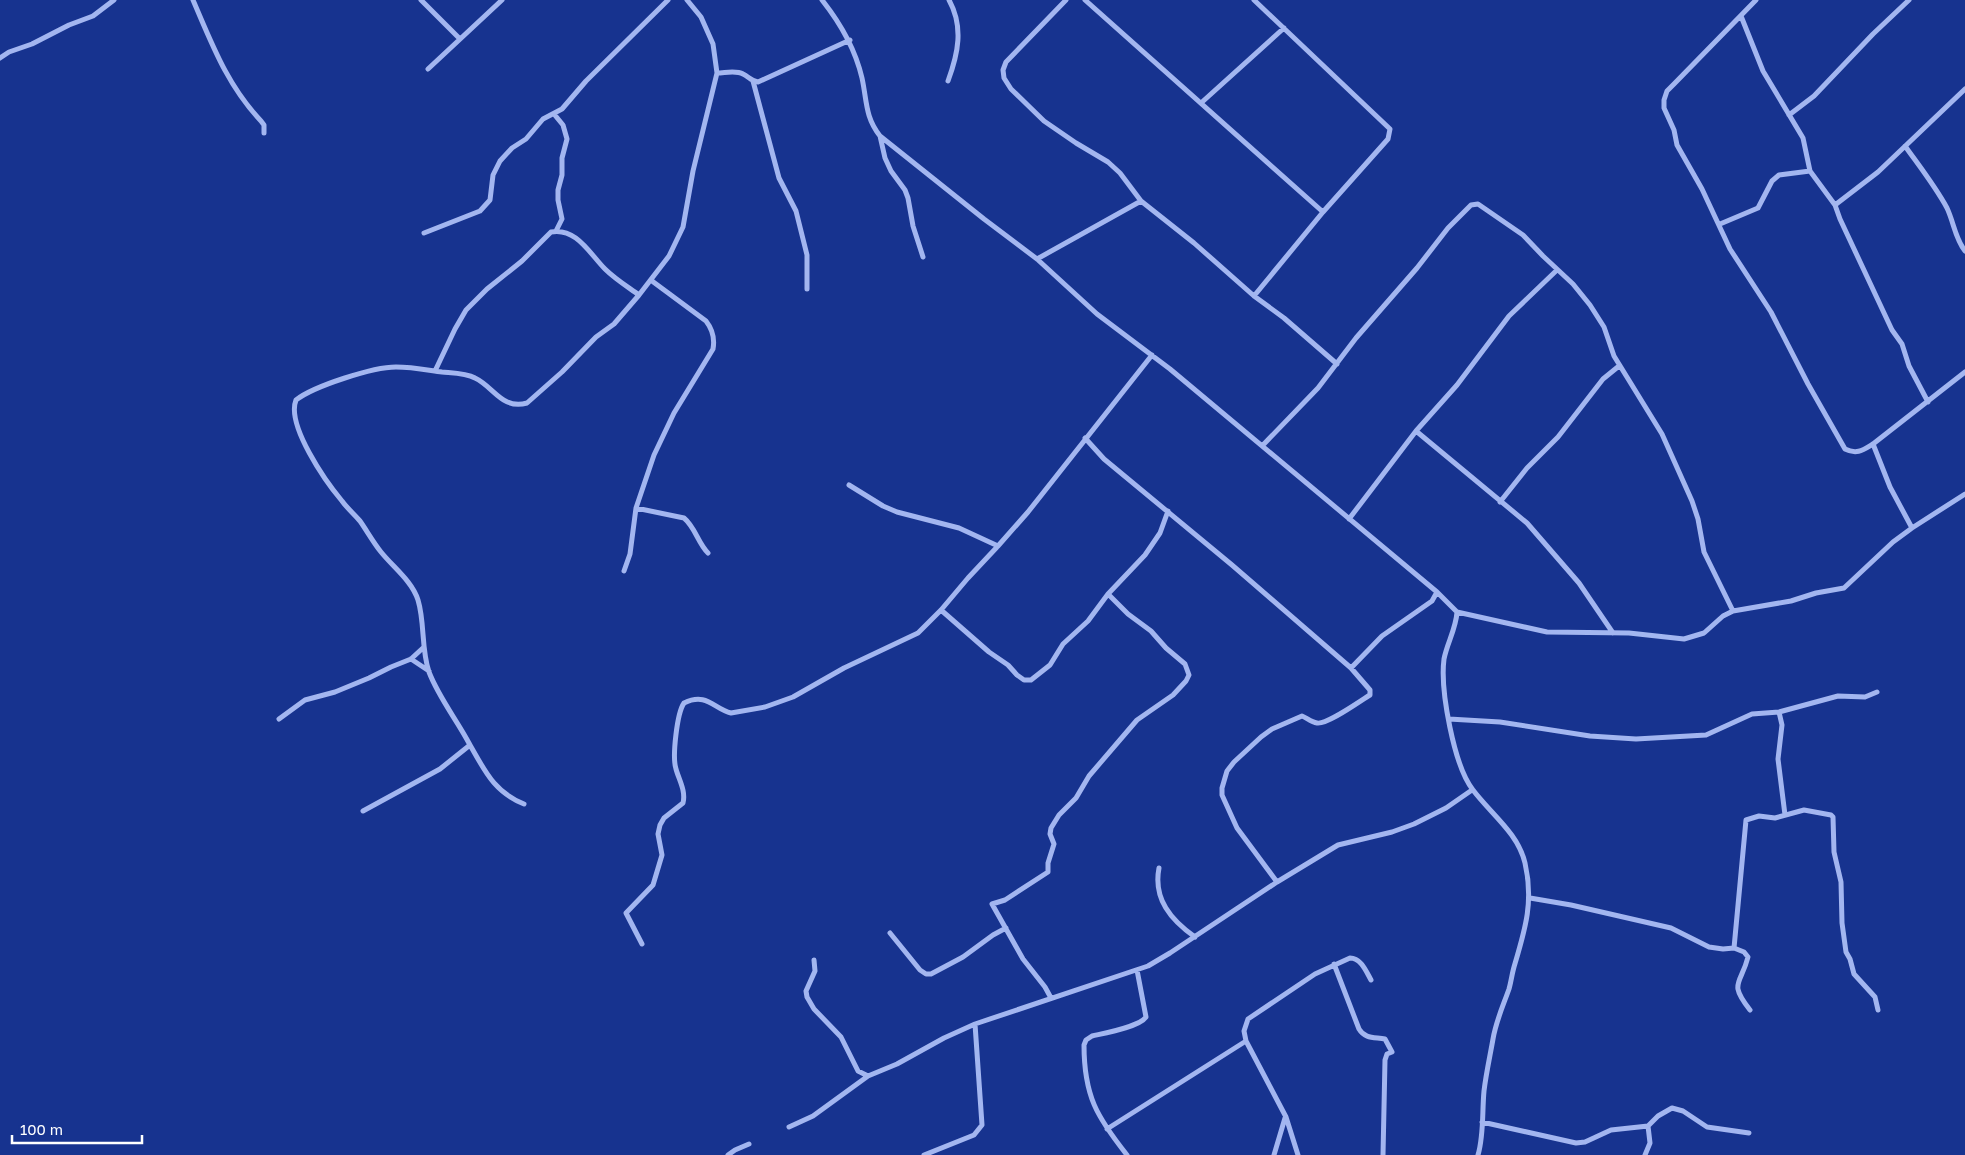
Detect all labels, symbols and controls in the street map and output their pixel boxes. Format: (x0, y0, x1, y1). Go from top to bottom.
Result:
scale bar (12, 1112, 142, 1144)
text: 100 m (20, 1120, 63, 1138)

